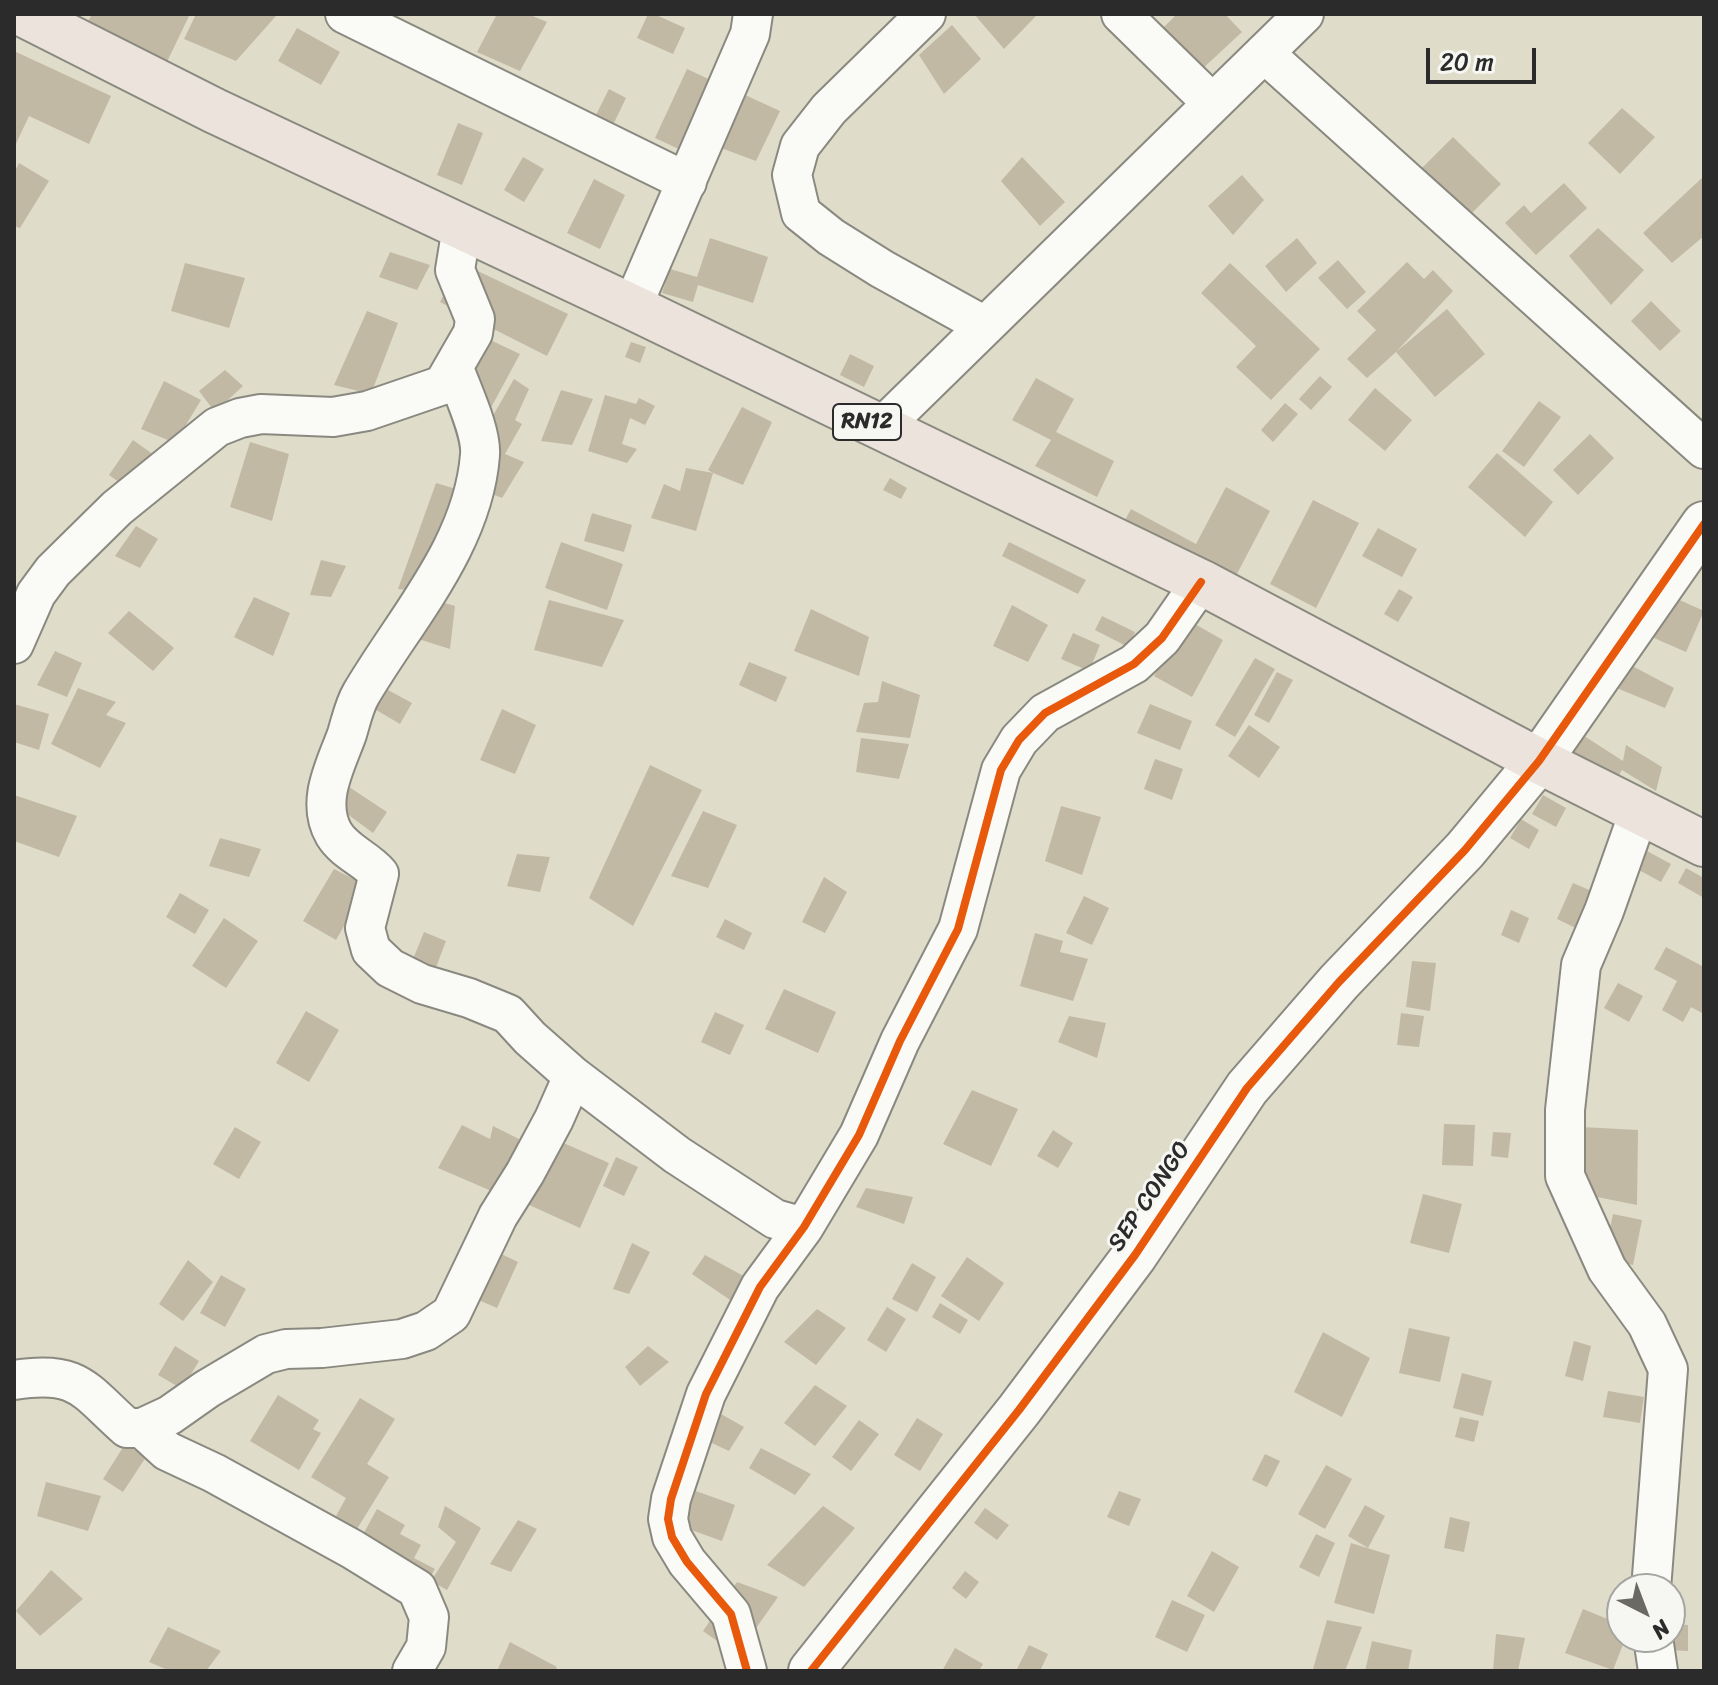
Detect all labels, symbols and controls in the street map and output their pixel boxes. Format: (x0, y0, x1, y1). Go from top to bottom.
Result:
scale bar (1430, 32, 1540, 82)
text: 20 m (1440, 41, 1494, 83)
road number: RN12 (833, 404, 901, 440)
street label: SEP CONGO (1103, 1136, 1197, 1258)
north arrow (1606, 1573, 1686, 1653)
text: N (1642, 1610, 1680, 1649)

